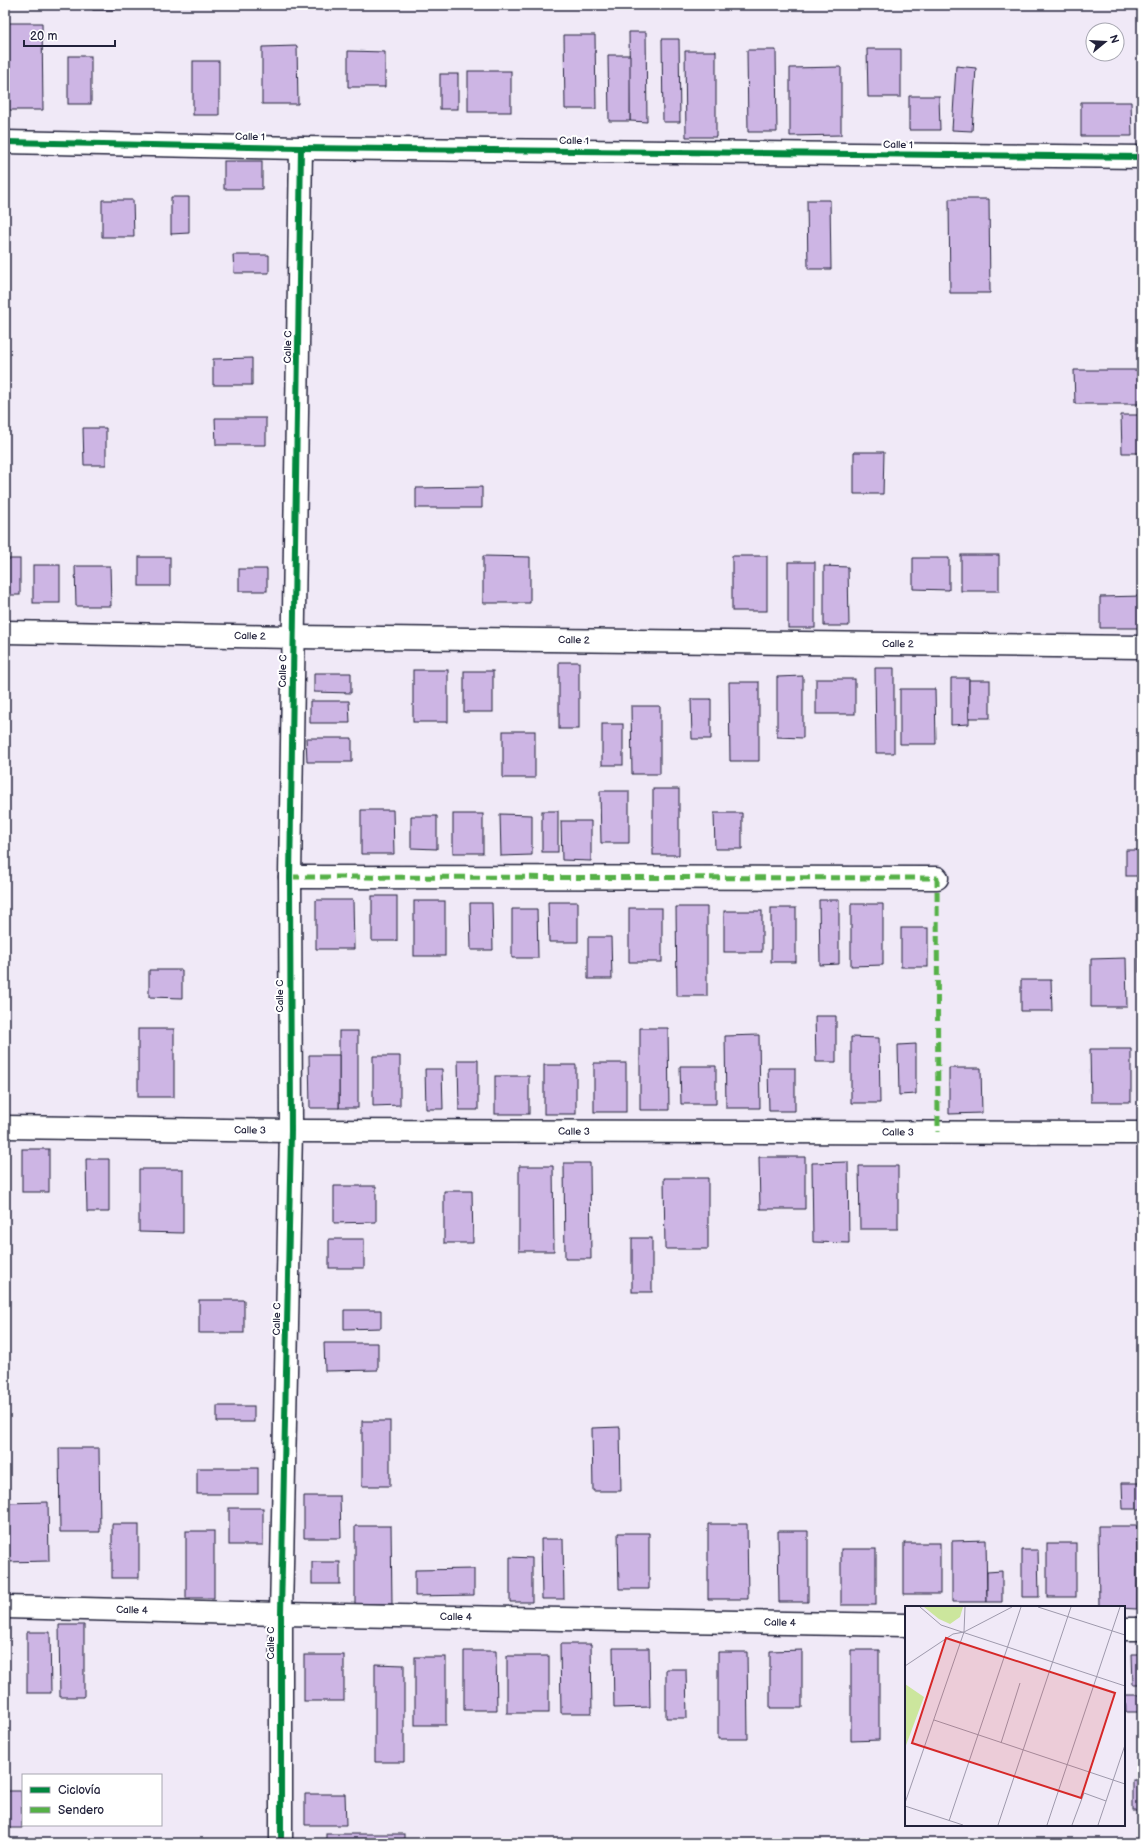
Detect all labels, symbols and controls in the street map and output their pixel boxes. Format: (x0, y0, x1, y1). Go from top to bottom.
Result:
scale bar (24, 22, 115, 48)
north arrow (1085, 22, 1125, 62)
text: 20 m (30, 29, 57, 44)
text: N (1107, 33, 1121, 45)
street label: Calle 1 (235, 131, 265, 143)
street label: Calle 1 (559, 135, 589, 147)
street label: Calle 1 (883, 139, 913, 151)
street label: Calle C (282, 330, 294, 364)
street label: Calle 2 (234, 630, 266, 643)
street label: Calle 2 (558, 634, 590, 646)
street label: Calle 2 (882, 638, 914, 650)
street label: Calle C (277, 654, 289, 688)
street label: Calle C (274, 980, 286, 1012)
street label: Calle 3 (234, 1124, 266, 1137)
street label: Calle 3 (558, 1126, 590, 1138)
street label: Calle 3 (882, 1126, 914, 1138)
street label: Calle C (271, 1302, 283, 1336)
street label: Calle 4 (116, 1604, 148, 1617)
inset map (905, 1606, 1125, 1826)
street label: Calle 4 (440, 1611, 472, 1623)
street label: Calle 4 (764, 1616, 796, 1629)
street label: Calle C (265, 1627, 277, 1659)
legend (22, 1774, 162, 1826)
text: Ciclovía (58, 1783, 101, 1798)
text: Sendero (58, 1803, 104, 1818)

